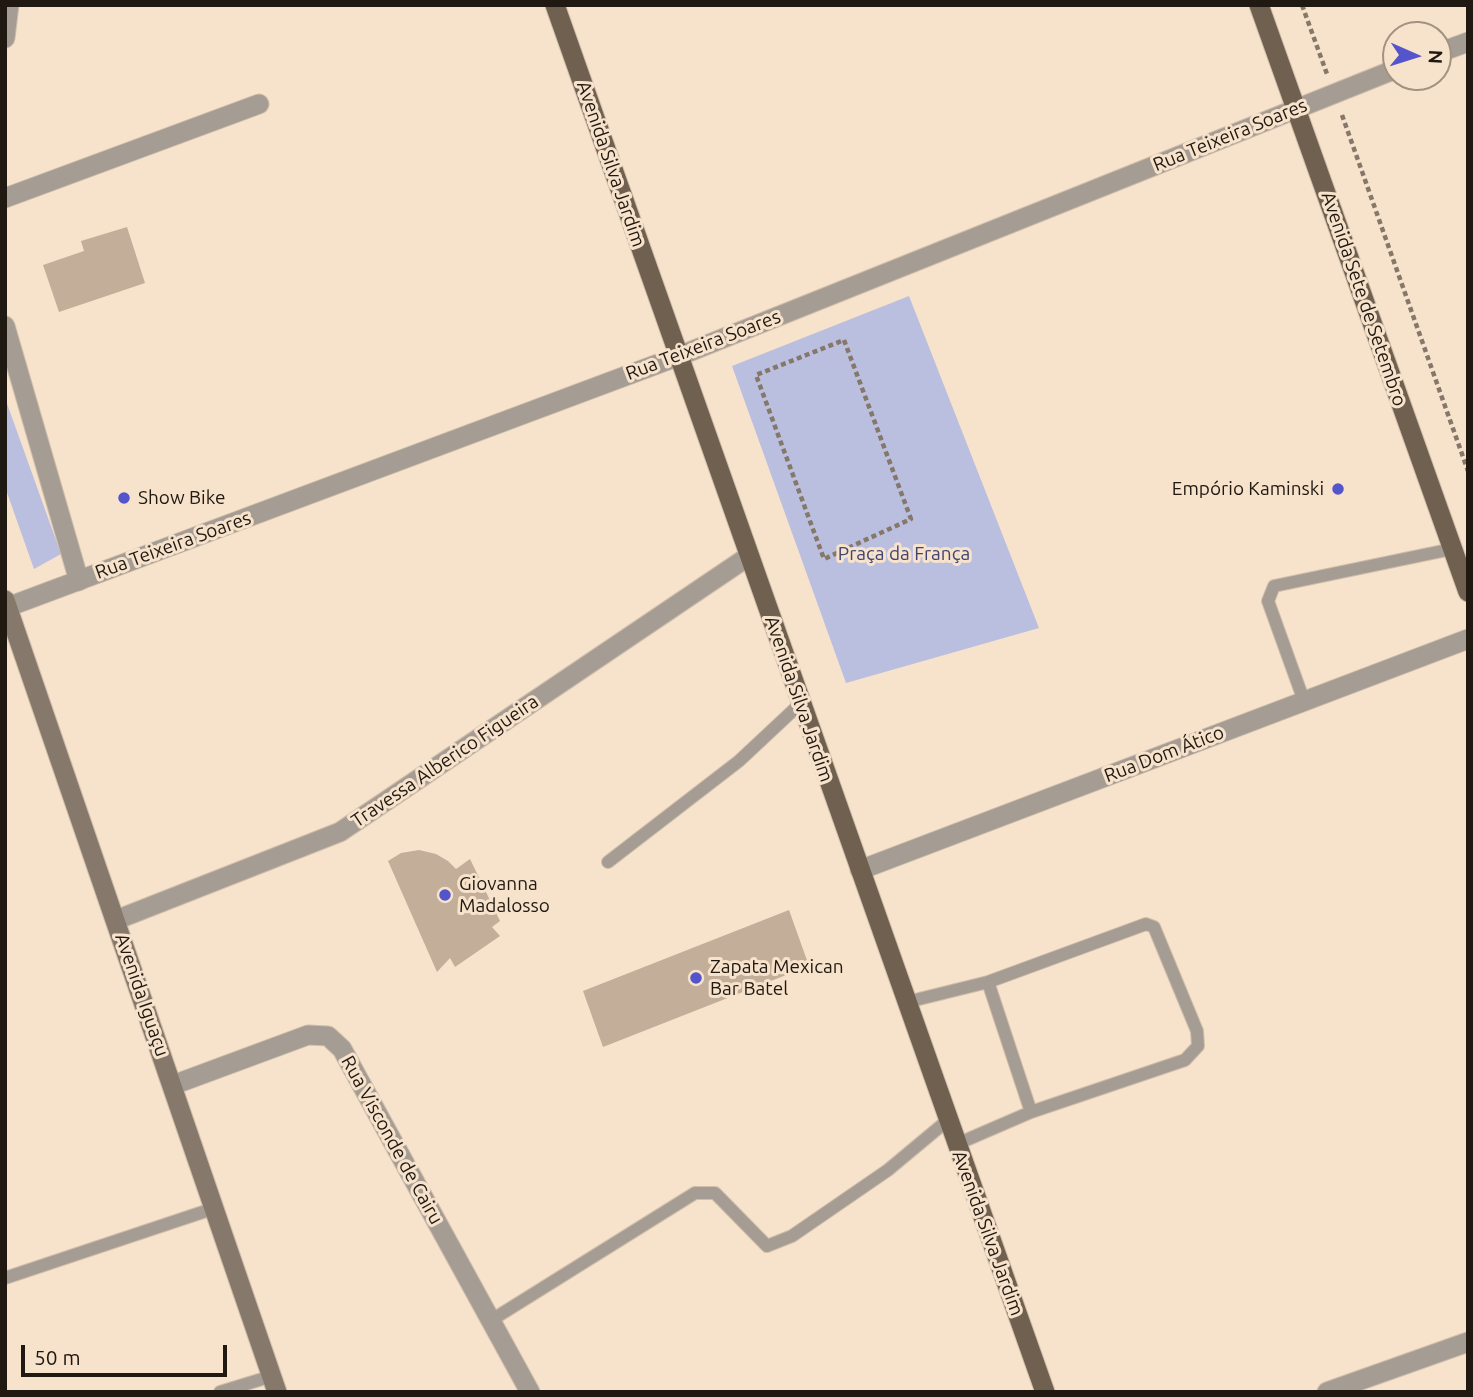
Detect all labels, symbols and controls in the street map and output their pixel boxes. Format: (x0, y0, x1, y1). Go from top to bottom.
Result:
north arrow (1382, 21, 1452, 91)
text: N (1425, 49, 1447, 65)
street label: Avenida Silva Jardim (572, 78, 650, 250)
street label: Rua Teixeira Soares (1150, 94, 1310, 176)
street label: Avenida Sete de Setembro (1317, 189, 1411, 409)
street label: Rua Teixeira Soares (622, 305, 784, 385)
place label: Empório Kaminski (1172, 478, 1324, 500)
marker: Empório Kaminski (1330, 481, 1346, 497)
place label: Show Bike (138, 487, 225, 509)
marker: Show Bike (116, 490, 132, 506)
street label: Rua Teixeira Soares (92, 506, 254, 584)
park label: Praça da França (838, 543, 970, 565)
street label: Avenida Silva Jardim (760, 613, 838, 785)
street label: Travessa Alberico Figueira (347, 690, 543, 832)
street label: Rua Dom Ático (1101, 721, 1227, 787)
place label: Giovanna Madalosso (459, 873, 550, 917)
marker: Giovanna Madalosso (437, 887, 453, 903)
street label: Avenida Iguaçu (110, 930, 174, 1060)
place label: Zapata Mexican Bar Batel (710, 956, 844, 1000)
marker: Zapata Mexican Bar Batel (688, 970, 704, 986)
street label: Rua Visconde de Cairu (336, 1052, 448, 1228)
street label: Avenida Silva Jardim (948, 1147, 1028, 1319)
scale bar (24, 1330, 231, 1374)
text: 50 m (34, 1345, 81, 1369)

